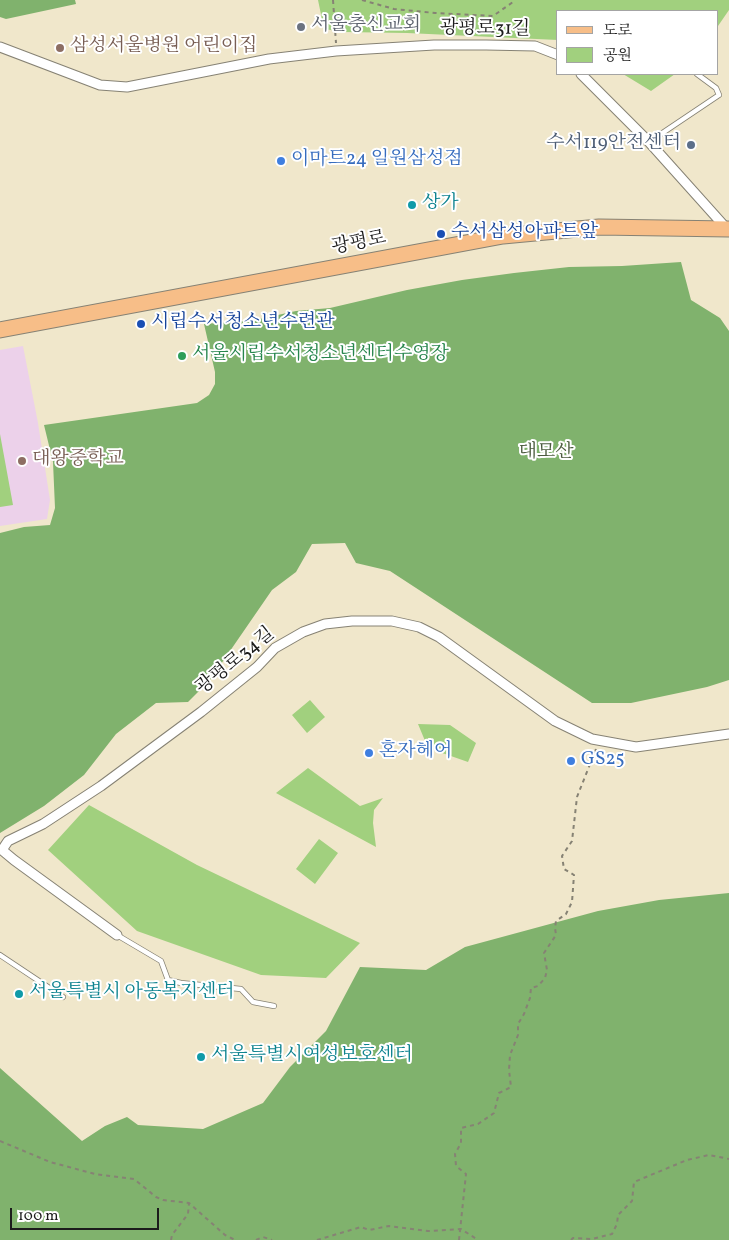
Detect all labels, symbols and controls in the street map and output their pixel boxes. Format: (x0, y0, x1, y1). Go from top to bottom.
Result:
legend (556, 10, 719, 75)
place label: 서울충신교회 (311, 16, 421, 38)
street label: 광평로31길 (440, 18, 530, 42)
marker: 서울충신교회 (295, 21, 307, 33)
text: 도로 (603, 21, 632, 42)
place label: 삼성서울병원 어린이집 (70, 37, 257, 59)
marker: 삼성서울병원 어린이집 (54, 42, 66, 54)
text: 공원 (603, 46, 632, 67)
place label: 수서119안전센터 (546, 134, 681, 156)
marker: 수서119안전센터 (685, 139, 697, 151)
place label: 이마트24 일원삼성점 (291, 150, 463, 172)
marker: 이마트24 일원삼성점 (275, 155, 287, 167)
place label: 상가 (422, 194, 459, 216)
marker: 상가 (406, 199, 418, 211)
place label: 수서삼성아파트앞 (451, 223, 598, 245)
street label: 광평로 (330, 228, 388, 260)
marker: 수서삼성아파트앞 (435, 228, 447, 240)
place label: 시립수서청소년수련관 (151, 313, 335, 335)
marker: 시립수서청소년수련관 (135, 318, 147, 330)
place label: 서울시립수서청소년센터수영장 (192, 345, 449, 367)
marker: 서울시립수서청소년센터수영장 (176, 350, 188, 362)
park label: 대모산 (518, 443, 574, 465)
place label: 대왕중학교 (32, 450, 124, 472)
marker: 대왕중학교 (16, 455, 28, 467)
street label: 광평로34길 (192, 623, 280, 701)
place label: 혼자헤어 (379, 742, 452, 764)
marker: 혼자헤어 (363, 747, 375, 759)
place label: GS25 (581, 750, 625, 772)
marker: GS25 (565, 755, 577, 767)
place label: 서울특별시 아동복지센터 (29, 983, 235, 1005)
marker: 서울특별시 아동복지센터 (13, 988, 25, 1000)
place label: 서울특별시여성보호센터 (211, 1046, 413, 1068)
marker: 서울특별시여성보호센터 (195, 1051, 207, 1063)
scale bar (12, 1198, 161, 1230)
text: 100 m (18, 1206, 58, 1227)

